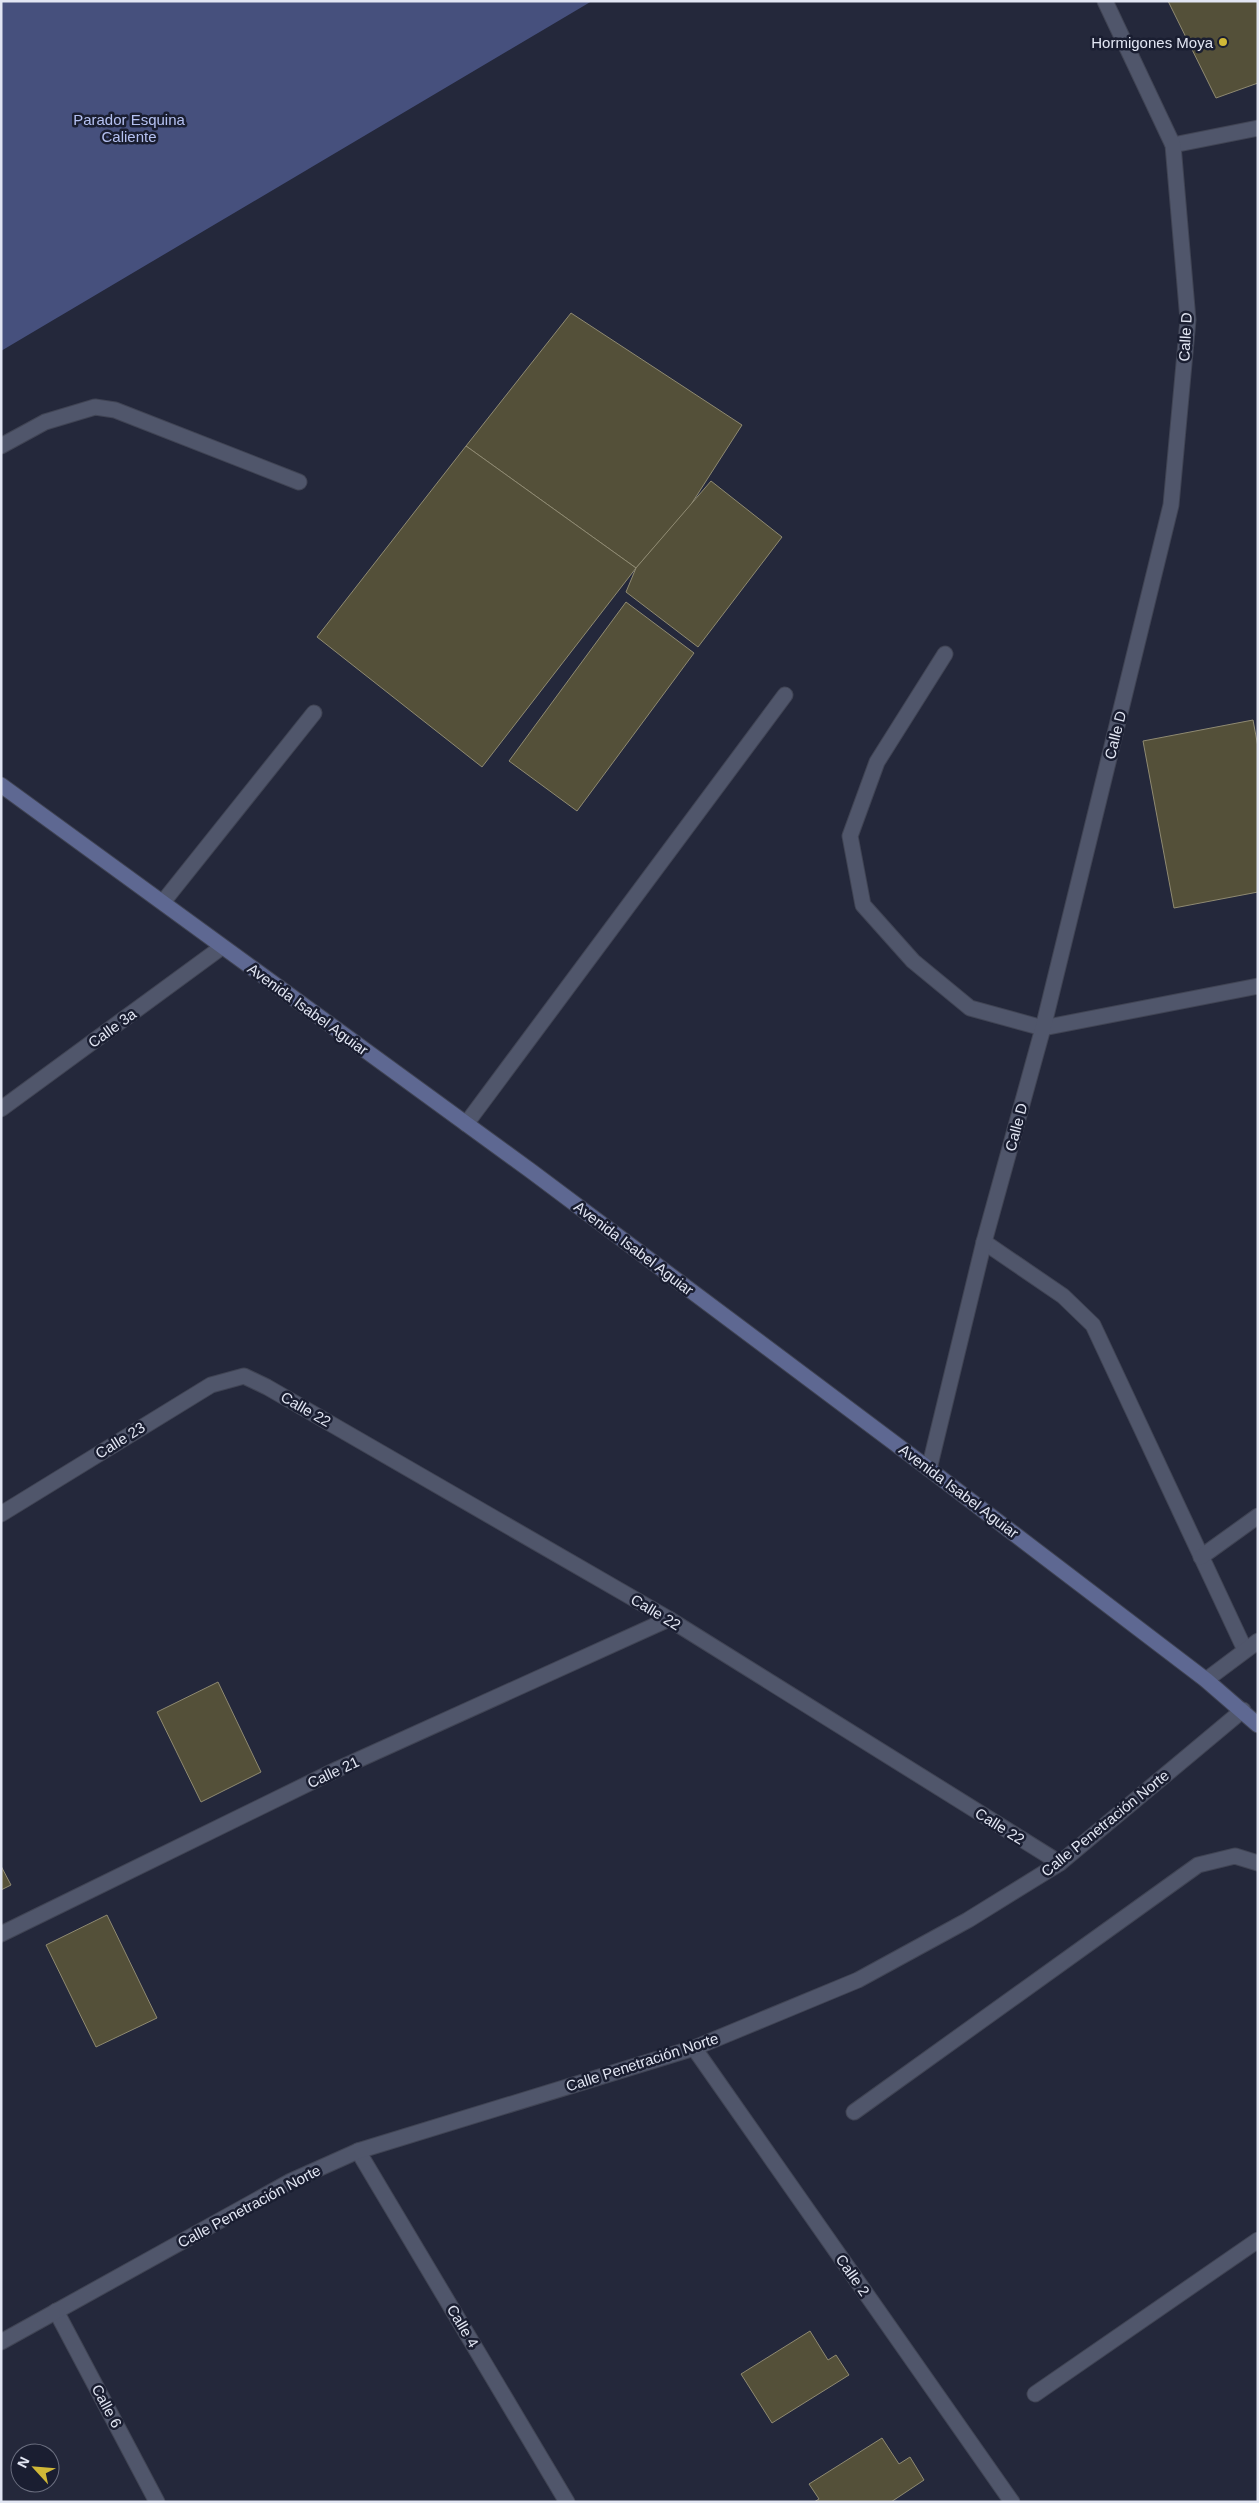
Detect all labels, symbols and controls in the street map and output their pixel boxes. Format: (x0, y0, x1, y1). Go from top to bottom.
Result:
place label: Hormigones Moya (1091, 34, 1214, 51)
marker: Hormigones Moya (1217, 36, 1229, 48)
park label: Parador Esquina Caliente (73, 111, 186, 145)
street label: Calle D (1175, 312, 1195, 362)
street label: Calle D (1101, 709, 1129, 761)
street label: Avenida Isabel Aguiar (244, 960, 372, 1058)
street label: Calle 3a (85, 1005, 140, 1051)
street label: Calle D (1001, 1101, 1031, 1153)
street label: Avenida Isabel Aguiar (571, 1198, 697, 1298)
street label: Calle 22 (278, 1388, 334, 1430)
street label: Calle 23 (92, 1418, 148, 1462)
street label: Avenida Isabel Aguiar (896, 1441, 1022, 1541)
street label: Calle 22 (628, 1591, 684, 1633)
street label: Calle 21 (304, 1753, 362, 1791)
street label: Calle Penetración Norte (1038, 1766, 1172, 1880)
street label: Calle 22 (972, 1804, 1028, 1848)
street label: Calle Penetración Norte (564, 2029, 720, 2095)
street label: Calle Penetración Norte (175, 2161, 323, 2251)
street label: Calle 2 (833, 2251, 873, 2299)
street label: Calle 4 (444, 2302, 482, 2350)
street label: Calle 6 (89, 2381, 125, 2431)
north arrow (10, 2443, 60, 2493)
text: N (14, 2454, 33, 2470)

